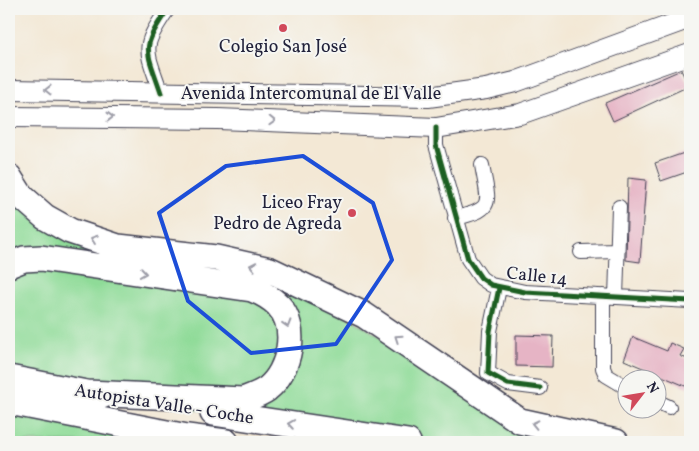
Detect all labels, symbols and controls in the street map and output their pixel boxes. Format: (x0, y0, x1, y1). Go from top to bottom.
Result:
marker: Colegio San José (277, 22, 289, 34)
place label: Colegio San José (219, 35, 347, 60)
street label: Avenida Intercomunal de El Valle (181, 82, 441, 107)
one-way arrow (44, 85, 52, 96)
one-way arrow (106, 112, 114, 122)
one-way arrow (269, 116, 277, 127)
place label: Liceo Fray Pedro de Agreda (213, 191, 342, 237)
marker: Liceo Fray Pedro de Agreda (346, 207, 358, 219)
one-way arrow (90, 235, 98, 245)
one-way arrow (249, 261, 258, 272)
street label: Calle 14 (505, 261, 569, 293)
one-way arrow (139, 267, 147, 278)
one-way arrow (281, 319, 291, 328)
one-way arrow (395, 335, 404, 344)
north arrow (616, 368, 666, 418)
street label: Autopista Valle - Coche (73, 378, 255, 432)
text: N (641, 379, 663, 397)
one-way arrow (530, 419, 539, 430)
one-way arrow (287, 420, 295, 430)

